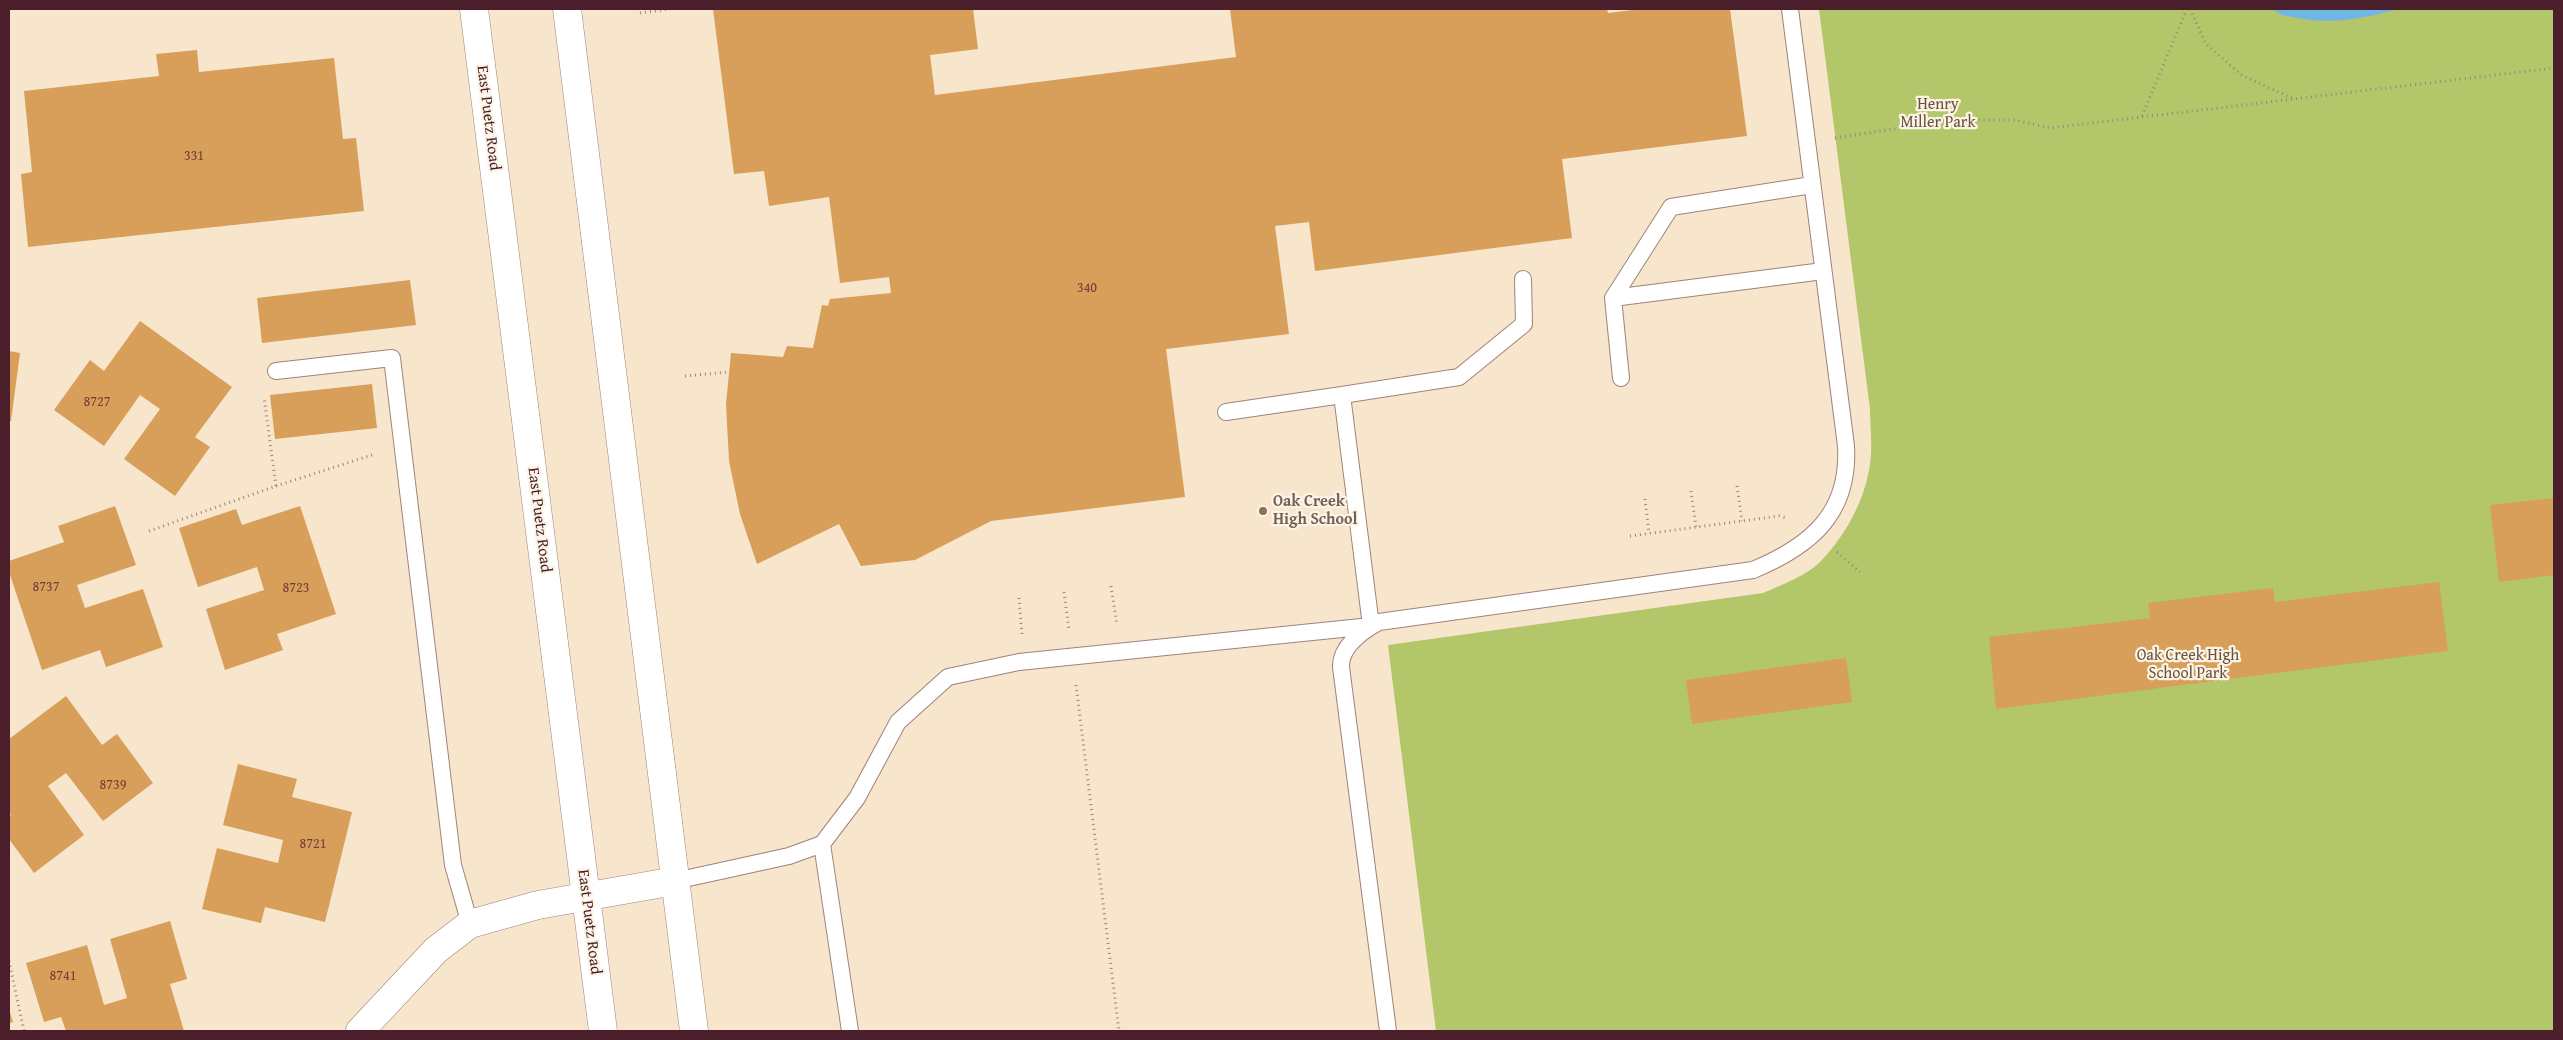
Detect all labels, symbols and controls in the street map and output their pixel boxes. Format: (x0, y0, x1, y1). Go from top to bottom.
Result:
street label: East Puetz Road (472, 64, 504, 172)
park label: Henry Miller Park (1900, 95, 1976, 133)
house number: 331 (184, 148, 204, 164)
house number: 340 (1077, 280, 1097, 296)
house number: 8727 (84, 394, 110, 410)
street label: East Puetz Road (523, 466, 555, 574)
place label: Oak Creek High School (1273, 492, 1357, 530)
marker: Oak Creek High School (1257, 505, 1269, 517)
house number: 8737 (33, 579, 59, 595)
house number: 8723 (283, 580, 309, 596)
park label: Oak Creek High School Park (2137, 646, 2239, 684)
house number: 8739 (100, 777, 126, 793)
house number: 8721 (300, 836, 326, 852)
street label: East Puetz Road (573, 868, 605, 976)
house number: 8741 (50, 968, 76, 984)

